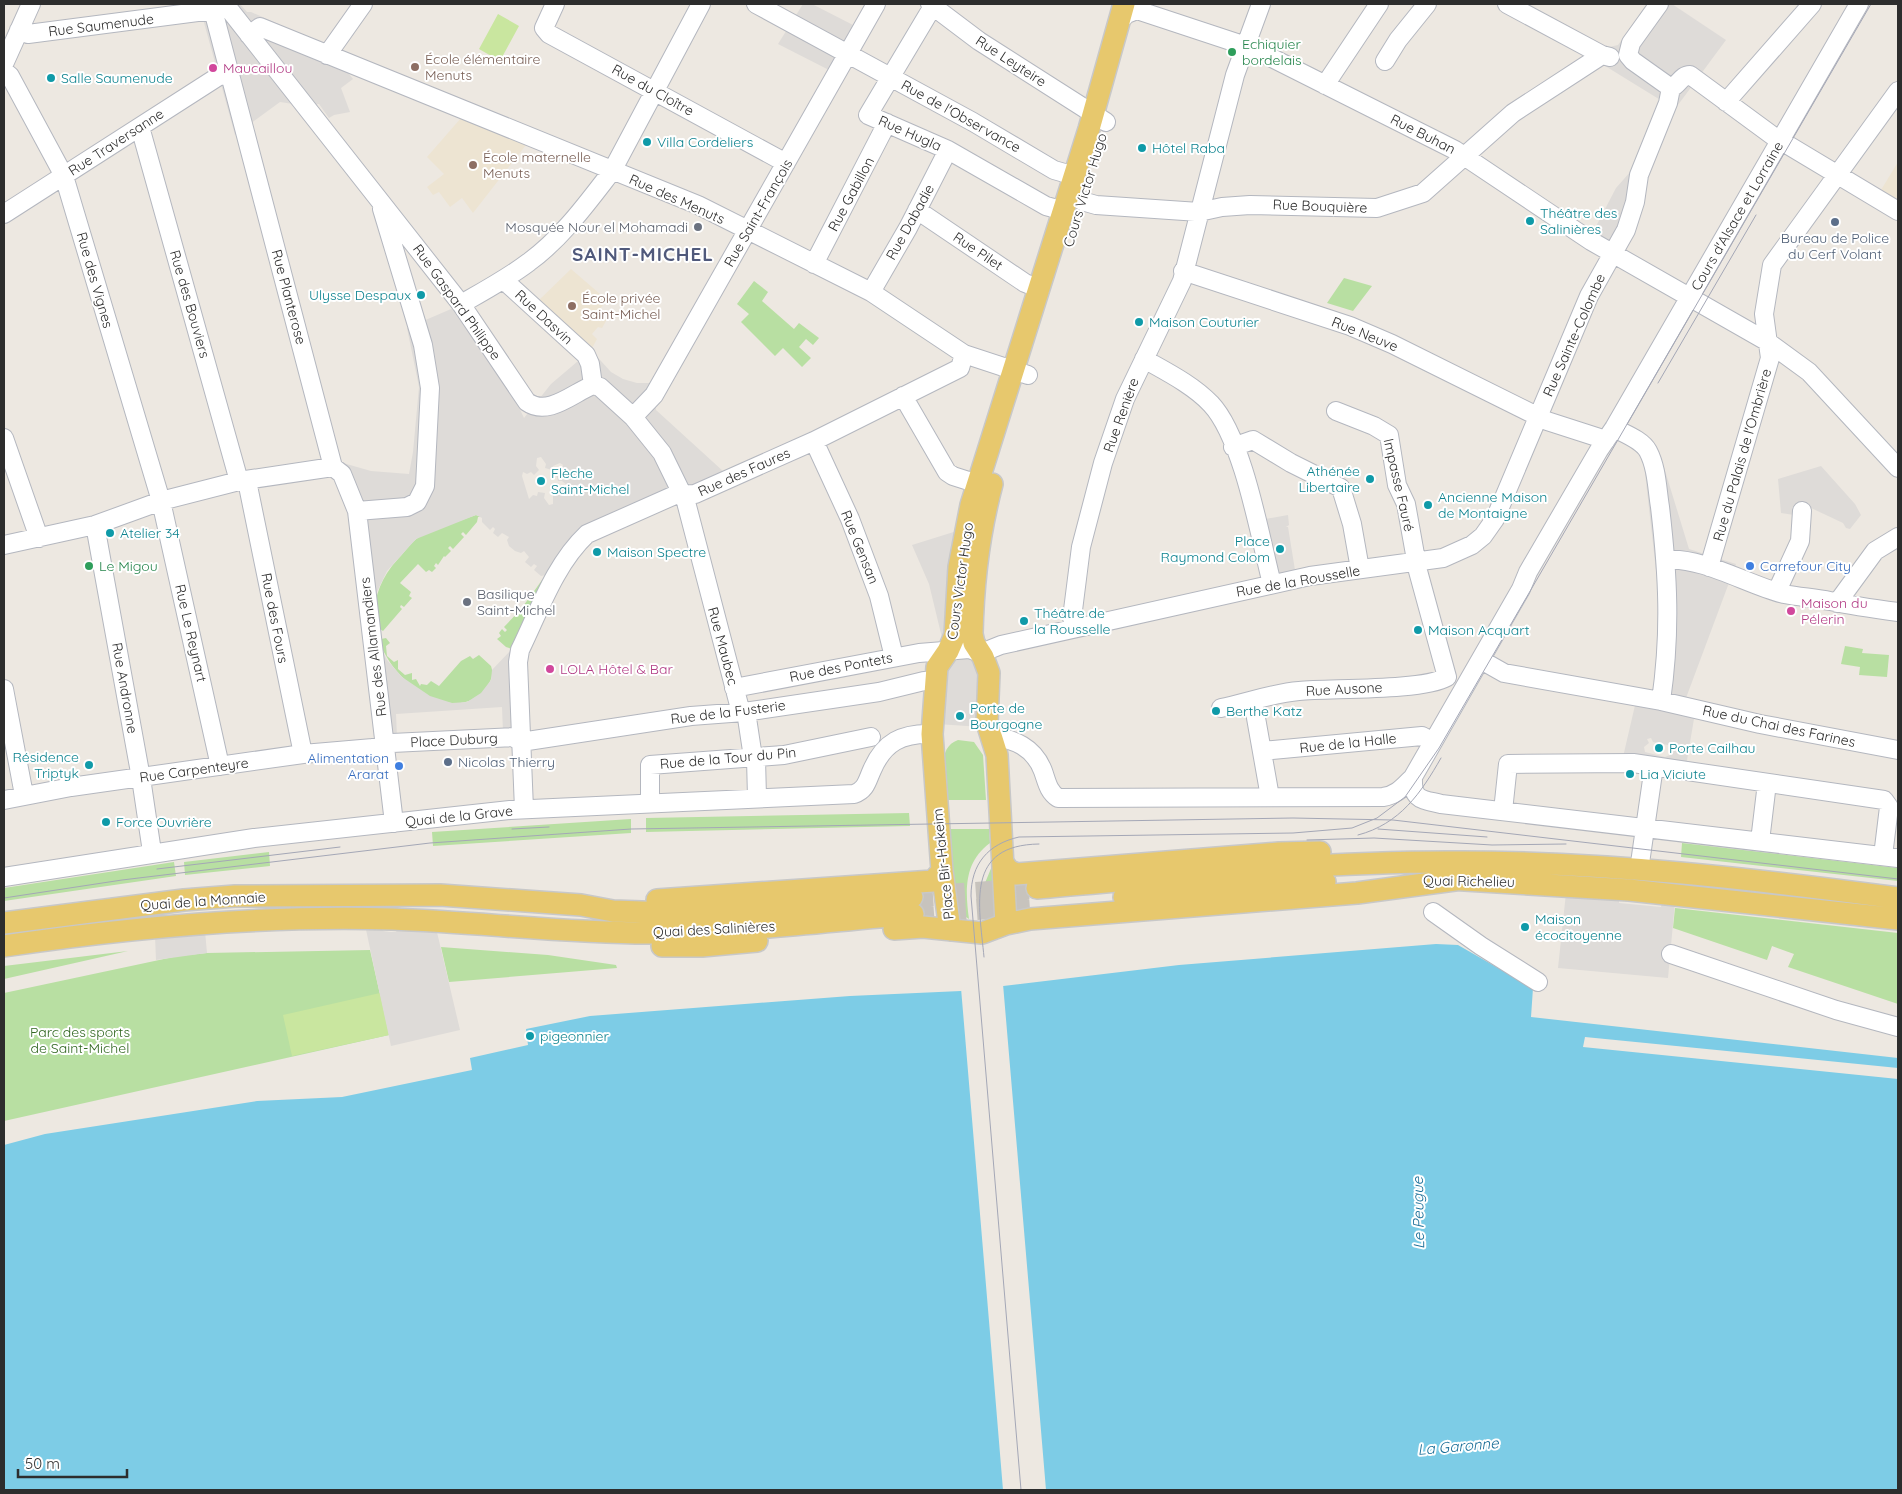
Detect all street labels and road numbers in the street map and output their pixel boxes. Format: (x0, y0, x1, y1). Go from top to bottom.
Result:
street label: Rue Saumenude (47, 10, 155, 40)
street label: Rue Leyteire (972, 31, 1050, 91)
street label: Rue du Cloître (609, 60, 697, 120)
street label: Rue de l'Observance (898, 76, 1024, 156)
street label: Rue Traversanne (65, 104, 167, 179)
street label: Rue Buhan (1387, 110, 1459, 158)
street label: Rue Hugla (876, 111, 944, 155)
street label: Cours Victor Hugo (1059, 131, 1111, 249)
street label: Cours d'Alsace et Lorraine (1687, 138, 1787, 294)
street label: Rue Gabillon (824, 154, 878, 234)
street label: Rue Saint-François (720, 156, 796, 270)
street label: Rue des Menuts (626, 170, 728, 228)
street label: Rue Dabadie (882, 181, 938, 263)
street label: Rue Bouquière (1272, 195, 1368, 217)
street label: Rue Pilet (950, 228, 1006, 274)
street label: Rue des Vignes (73, 230, 117, 330)
street label: Rue Gaspard Philippe (409, 241, 505, 363)
street label: Rue Planterose (268, 247, 310, 347)
street label: Rue des Bouviers (166, 248, 214, 360)
street label: Rue Sainte-Colombe (1539, 271, 1609, 399)
street label: Rue Dasvin (511, 286, 577, 348)
street label: Rue Neuve (1329, 312, 1401, 356)
street label: Rue du Palais de l'Ombrière (1709, 367, 1775, 543)
street label: Rue Renière (1099, 375, 1143, 455)
street label: Impasse Fauré (1380, 437, 1418, 533)
street label: Rue des Faures (695, 444, 793, 500)
street label: Rue Gensan (837, 507, 883, 587)
street label: Cours Victor Hugo (943, 521, 977, 641)
street label: Rue de la Rousselle (1235, 561, 1362, 601)
street label: Rue des Fours (257, 571, 293, 665)
street label: Rue des Allamandiers (356, 576, 390, 718)
street label: Rue Le Reynart (171, 582, 211, 684)
street label: Rue Maubec (704, 605, 742, 687)
street label: Rue Andronne (108, 641, 142, 735)
street label: Rue des Pontets (788, 648, 894, 686)
street label: Rue Ausone (1305, 678, 1383, 700)
street label: Rue de la Fusterie (669, 696, 787, 728)
street label: Rue du Chai des Farines (1701, 701, 1857, 751)
street label: Place Duburg (410, 729, 498, 751)
street label: Rue de la Halle (1299, 729, 1397, 757)
street label: Rue de la Tour du Pin (659, 743, 797, 773)
street label: Rue Carpenteyre (138, 753, 250, 787)
street label: Quai de la Grave (404, 801, 514, 831)
street label: Place Bir-Hakeim (928, 808, 958, 920)
street label: Quai Richelieu (1423, 871, 1515, 891)
street label: Quai de la Monnaie (140, 888, 266, 914)
street label: Quai des Salinières (653, 917, 775, 941)

